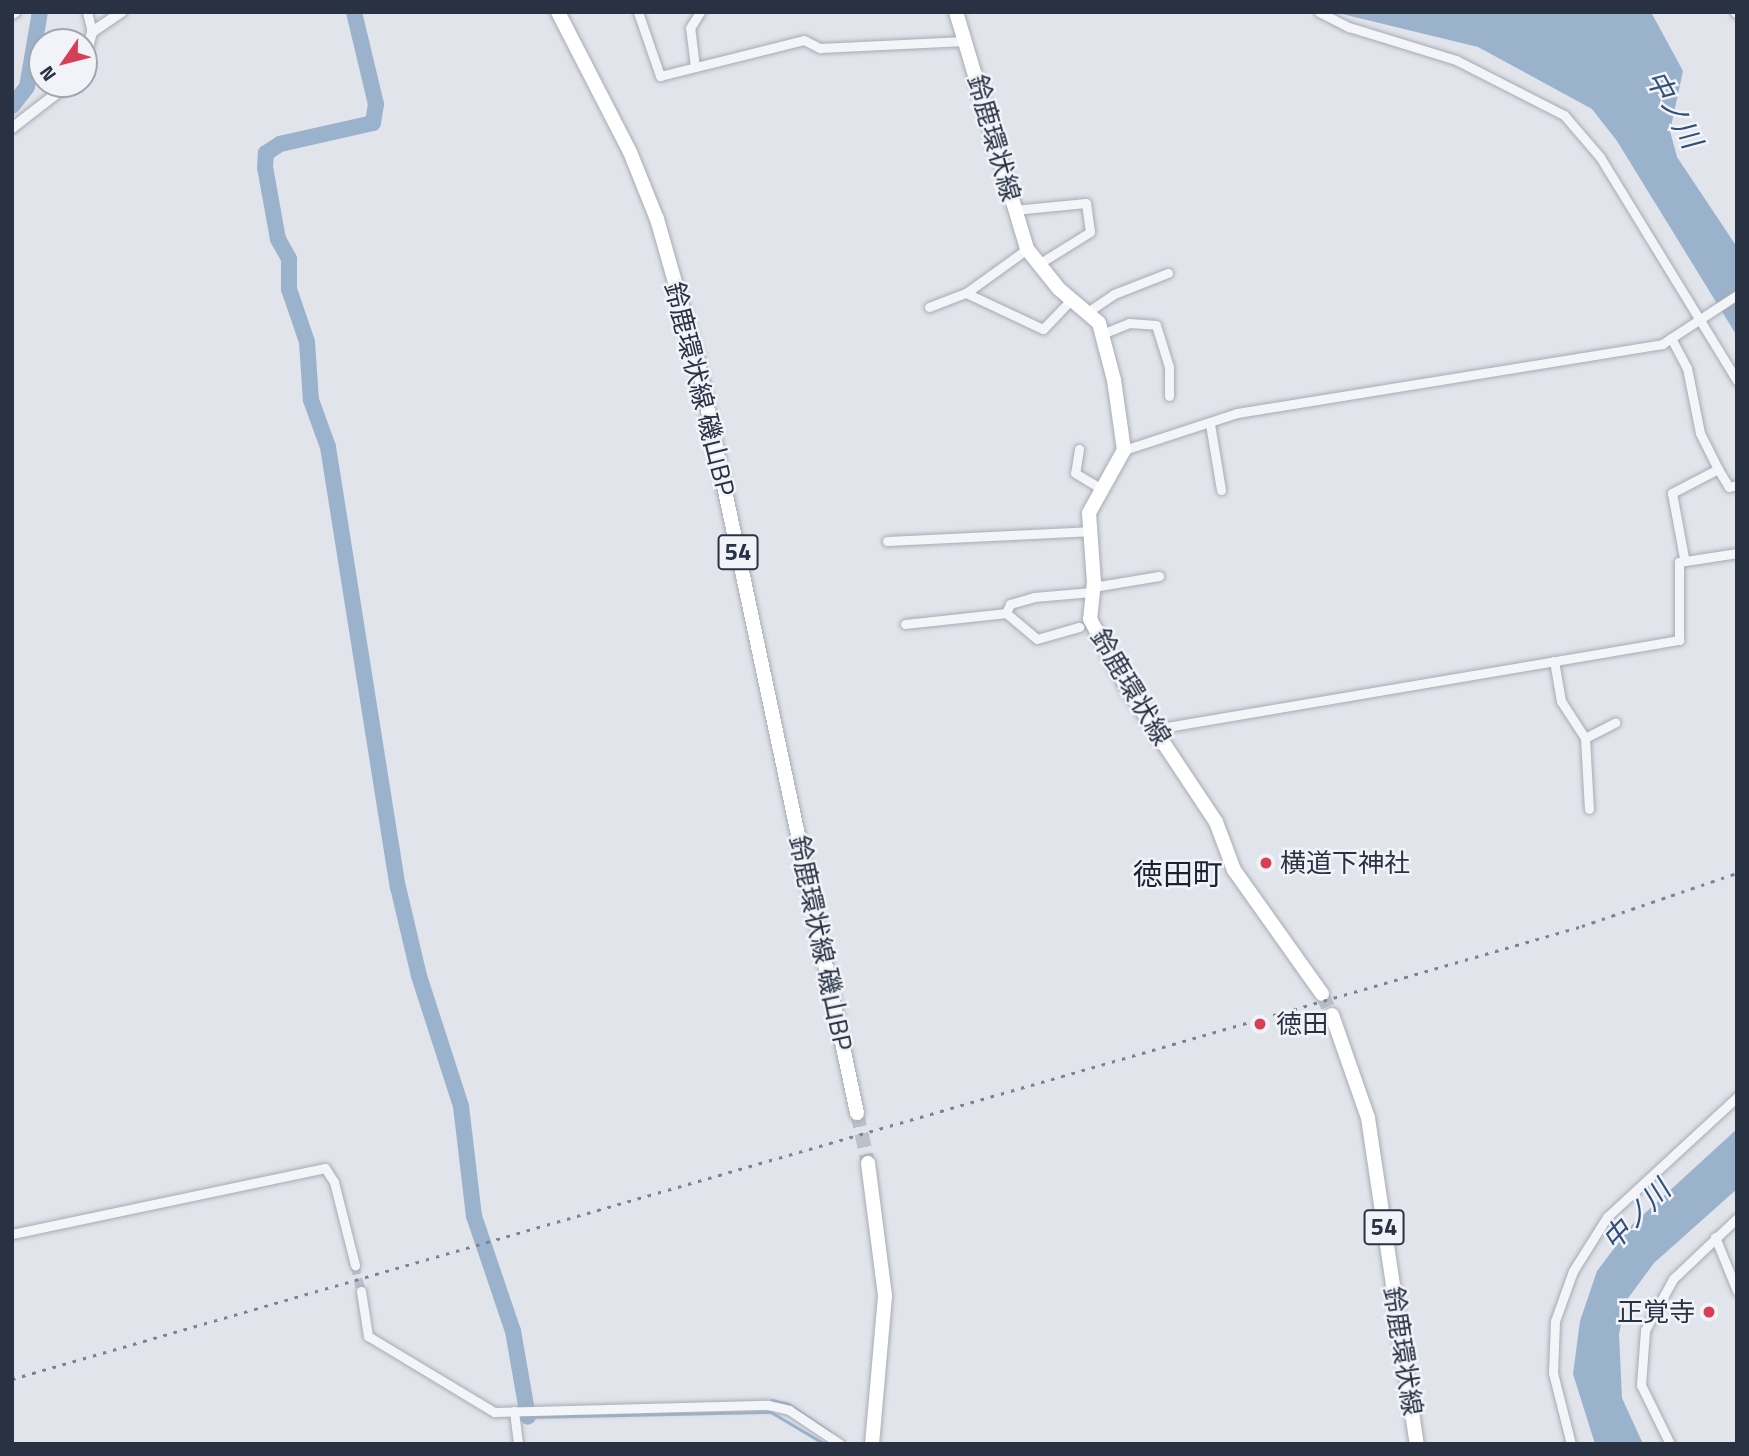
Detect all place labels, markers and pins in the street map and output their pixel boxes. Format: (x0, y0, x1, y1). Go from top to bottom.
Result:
place label: 横道下神社 (1280, 847, 1410, 879)
marker: 横道下神社 (1258, 855, 1274, 871)
place label: 徳田 (1276, 1008, 1328, 1040)
marker: 徳田 (1250, 1014, 1270, 1034)
place label: 正覚寺 (1617, 1296, 1695, 1328)
marker: 正覚寺 (1701, 1304, 1717, 1320)

